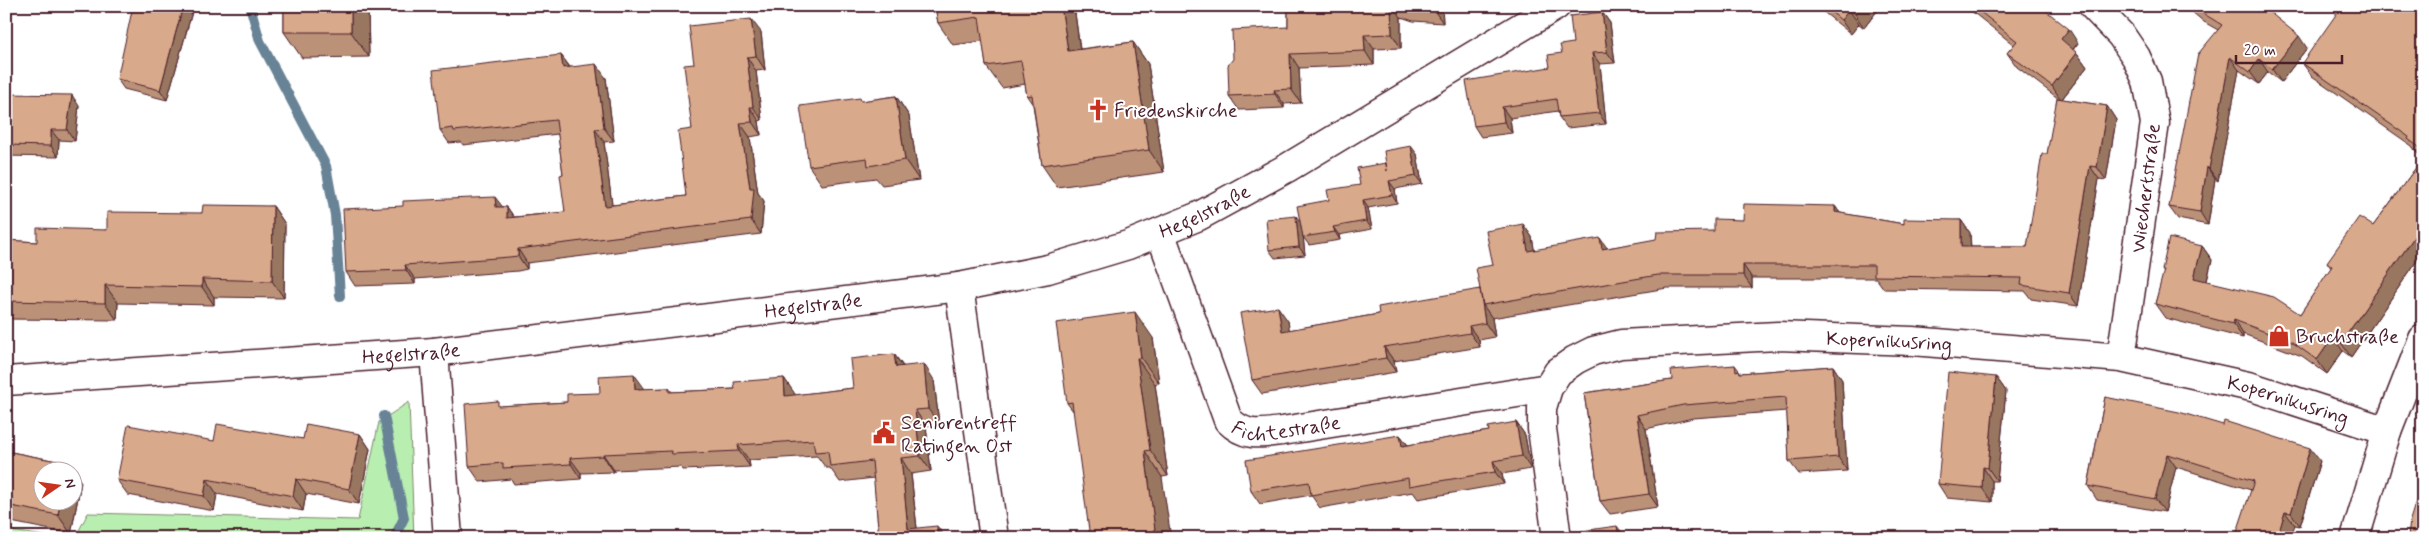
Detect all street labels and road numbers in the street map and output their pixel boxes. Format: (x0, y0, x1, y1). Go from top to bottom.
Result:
street label: Wiechertstraße (2125, 122, 2168, 255)
street label: Hegelstraße (1155, 179, 1256, 246)
street label: Hegelstraße (763, 287, 864, 326)
street label: Kopernikusring (1826, 326, 1953, 360)
street label: Hegelstraße (361, 337, 462, 372)
street label: Kopernikusring (2225, 370, 2352, 434)
street label: Fichtestraße (1226, 410, 1343, 449)

